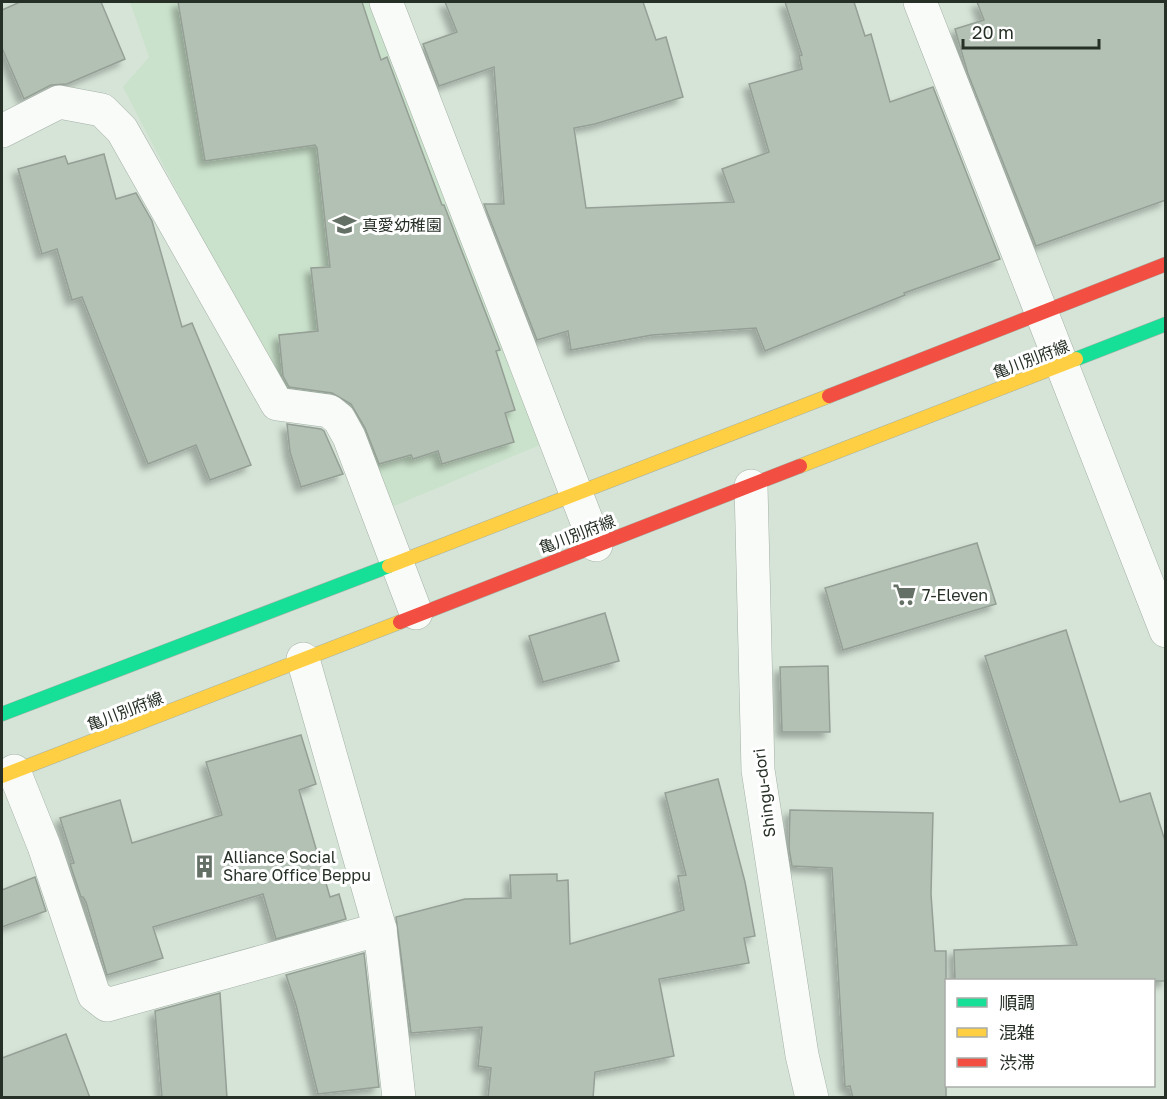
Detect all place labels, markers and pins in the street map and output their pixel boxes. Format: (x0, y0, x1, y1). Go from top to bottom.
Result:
school or university icon: 真愛幼稚園 (331, 212, 357, 238)
place label: 真愛幼稚園 (362, 215, 442, 235)
supermarket icon: 7-Eleven (891, 582, 917, 608)
place label: 7-Eleven (922, 585, 988, 605)
place label: Alliance Social Share Office Beppu (223, 847, 371, 885)
building icon: Alliance Social Share Office Beppu (192, 853, 218, 879)

